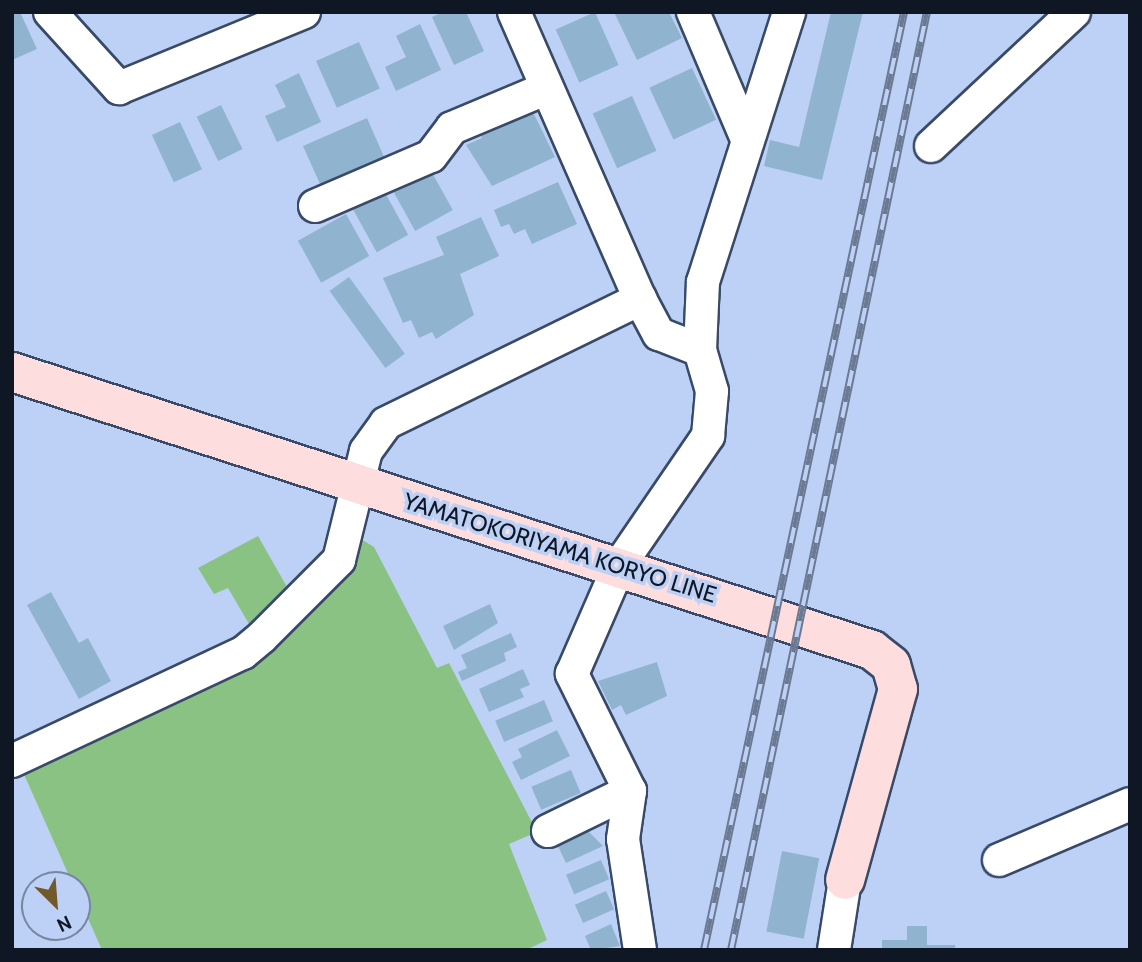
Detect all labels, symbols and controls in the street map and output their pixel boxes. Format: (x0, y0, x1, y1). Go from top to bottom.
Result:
street label: YAMATOKORIYAMA KORYO LINE (400, 487, 720, 609)
north arrow (21, 871, 91, 941)
text: N (53, 910, 75, 937)

